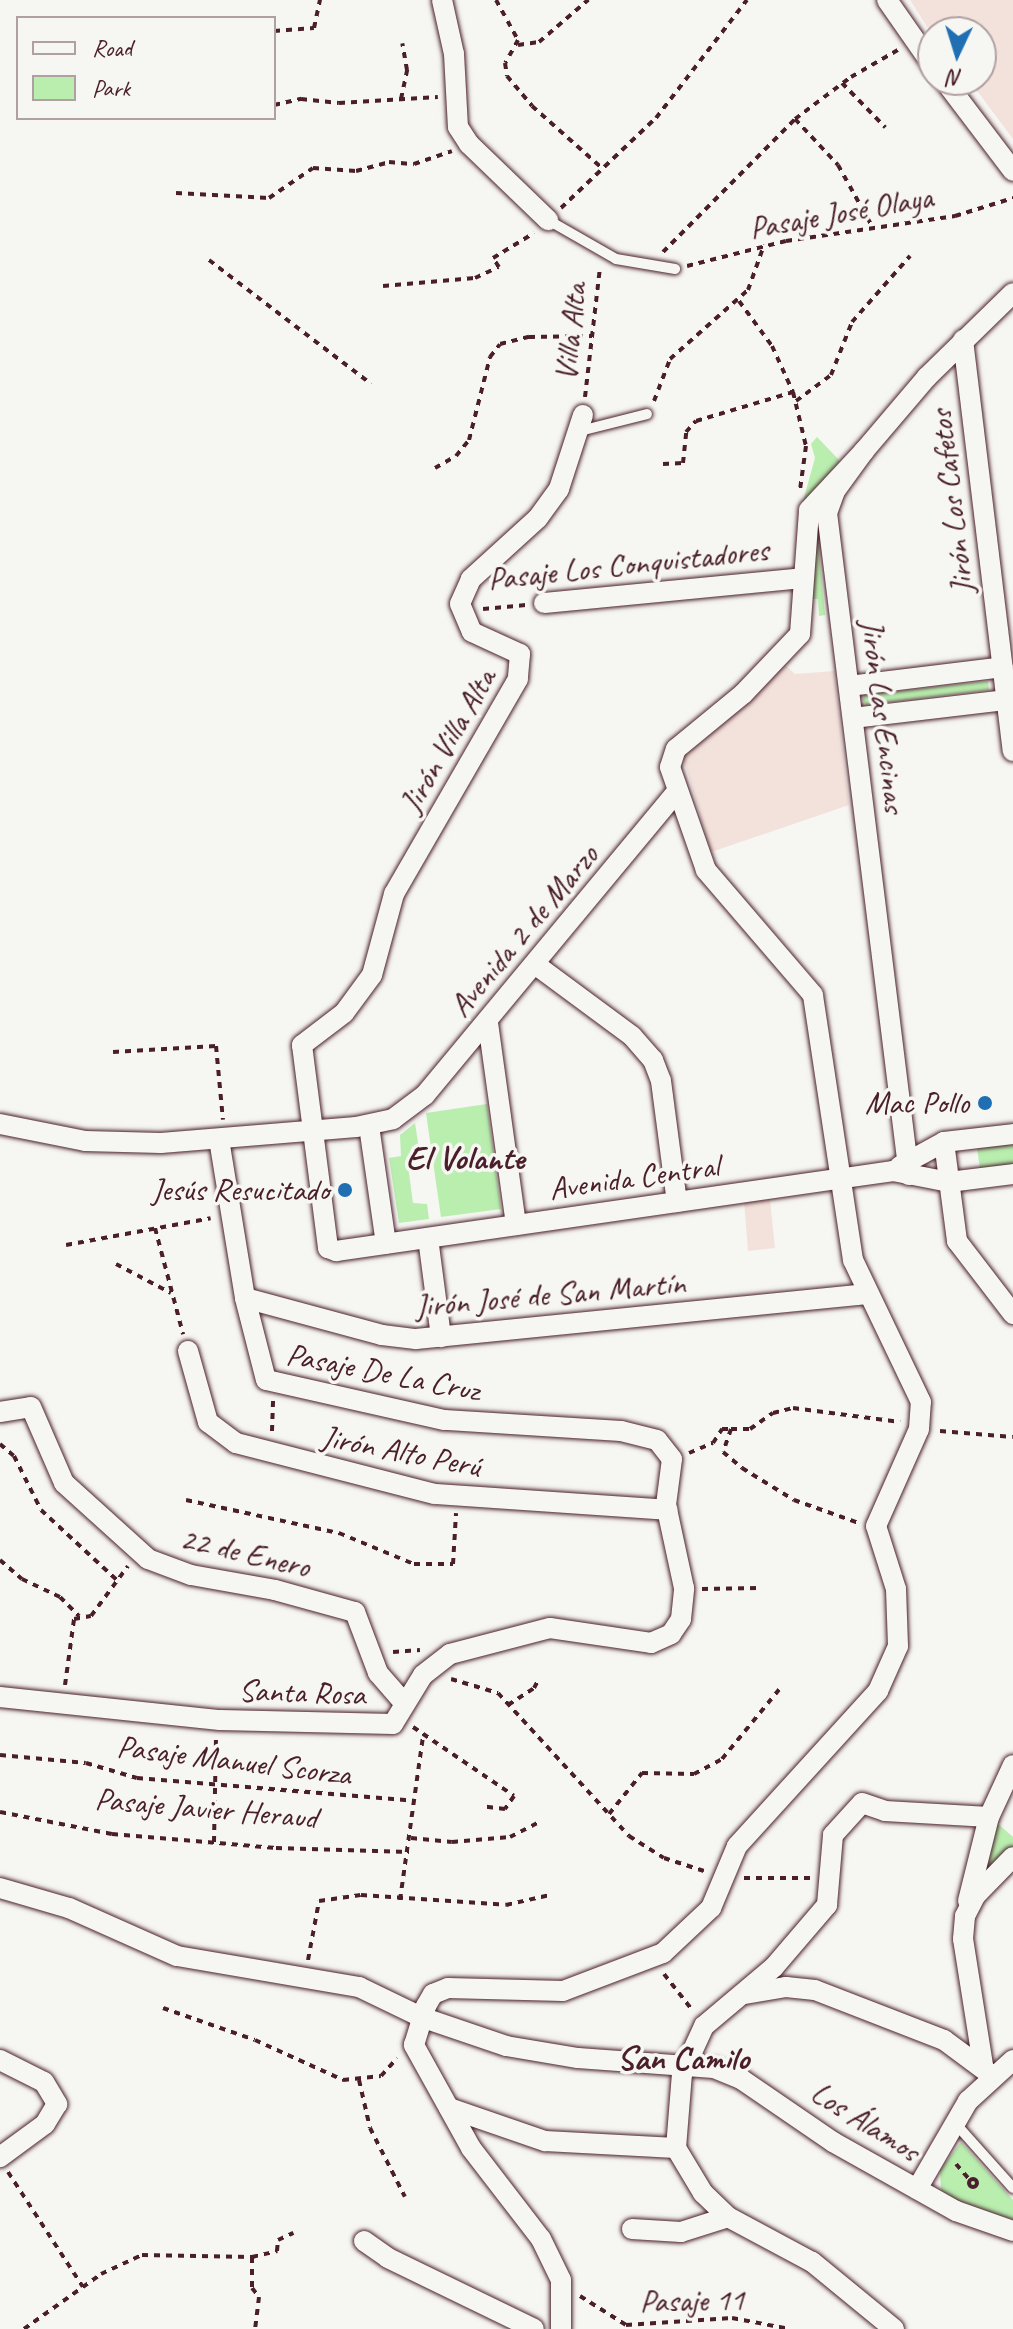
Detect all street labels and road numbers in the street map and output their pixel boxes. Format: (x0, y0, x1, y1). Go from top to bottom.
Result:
street label: Pasaje José Olaya (746, 178, 936, 248)
street label: Villa Alta (547, 281, 595, 383)
street label: Jirón Los Cafetos (922, 407, 982, 597)
street label: Pasaje Los Conquistadores (486, 531, 770, 599)
street label: Jirón Las Encinas (852, 617, 914, 815)
street label: Jirón Villa Alta (391, 662, 505, 820)
street label: Avenida 2 de Marzo (441, 837, 607, 1025)
street label: Avenida Central (547, 1147, 721, 1209)
street label: Jirón José de San Martín (413, 1264, 687, 1326)
street label: Pasaje De La Cruz (283, 1335, 483, 1411)
street label: Jirón Alto Perú (319, 1418, 483, 1486)
street label: 22 de Enero (176, 1519, 314, 1587)
street label: Santa Rosa (238, 1672, 366, 1714)
street label: Pasaje Manuel Scorza (115, 1728, 353, 1794)
street label: Pasaje Javier Heraud (94, 1780, 318, 1838)
street label: Los Álamos (804, 2074, 926, 2170)
street label: Pasaje 11 (639, 2281, 745, 2321)

